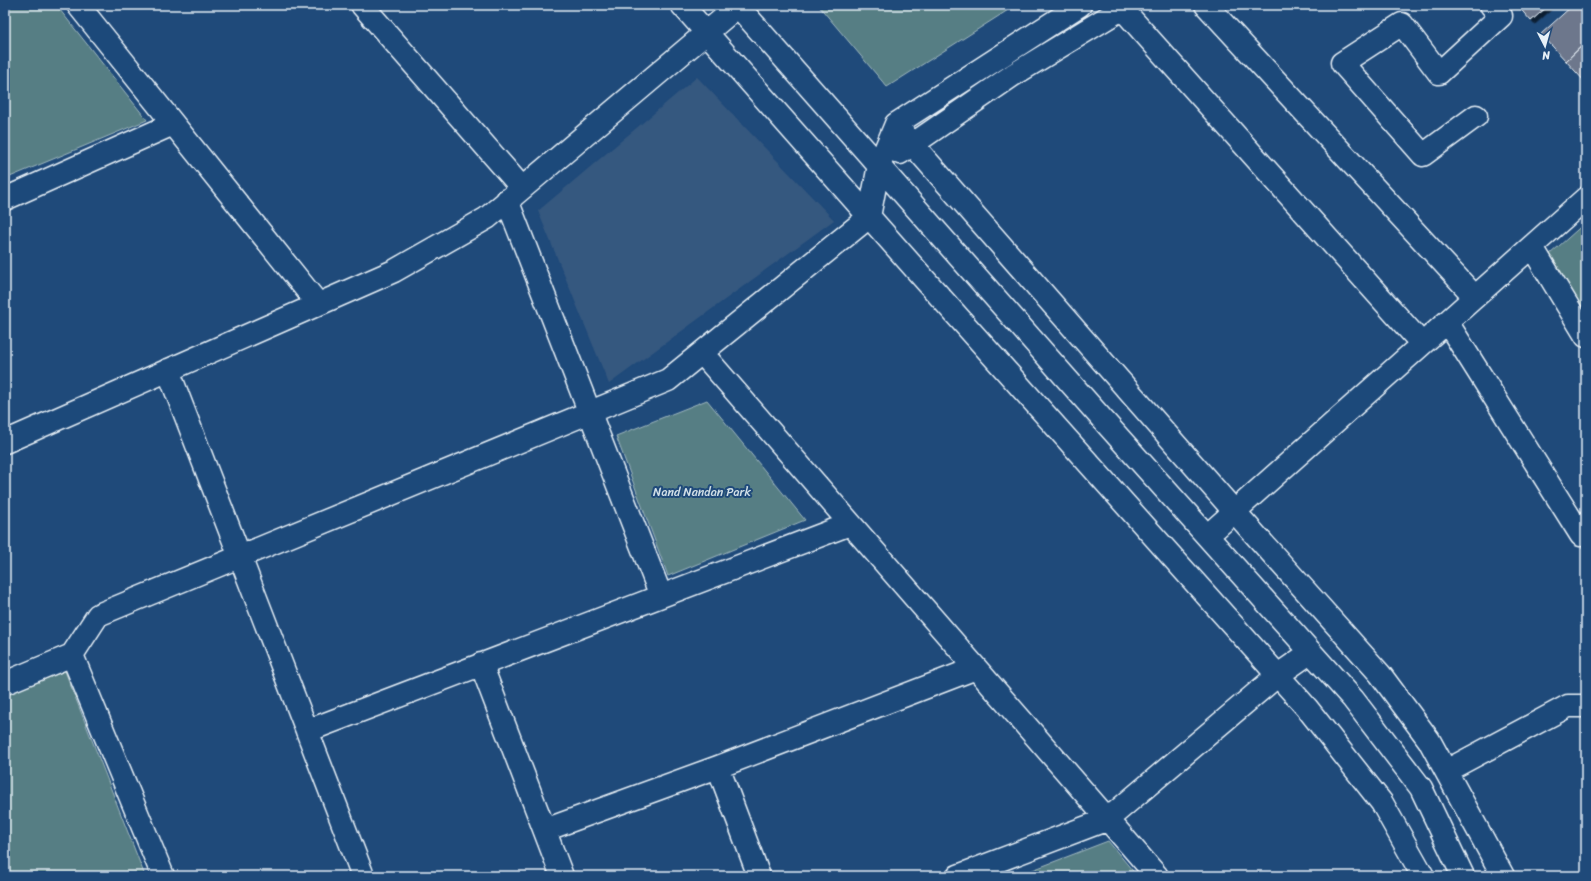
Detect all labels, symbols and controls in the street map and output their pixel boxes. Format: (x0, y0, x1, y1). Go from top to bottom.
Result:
north arrow (1525, 26, 1565, 66)
text: N (1541, 45, 1552, 65)
park label: Nand Nandan Park (653, 481, 752, 503)

